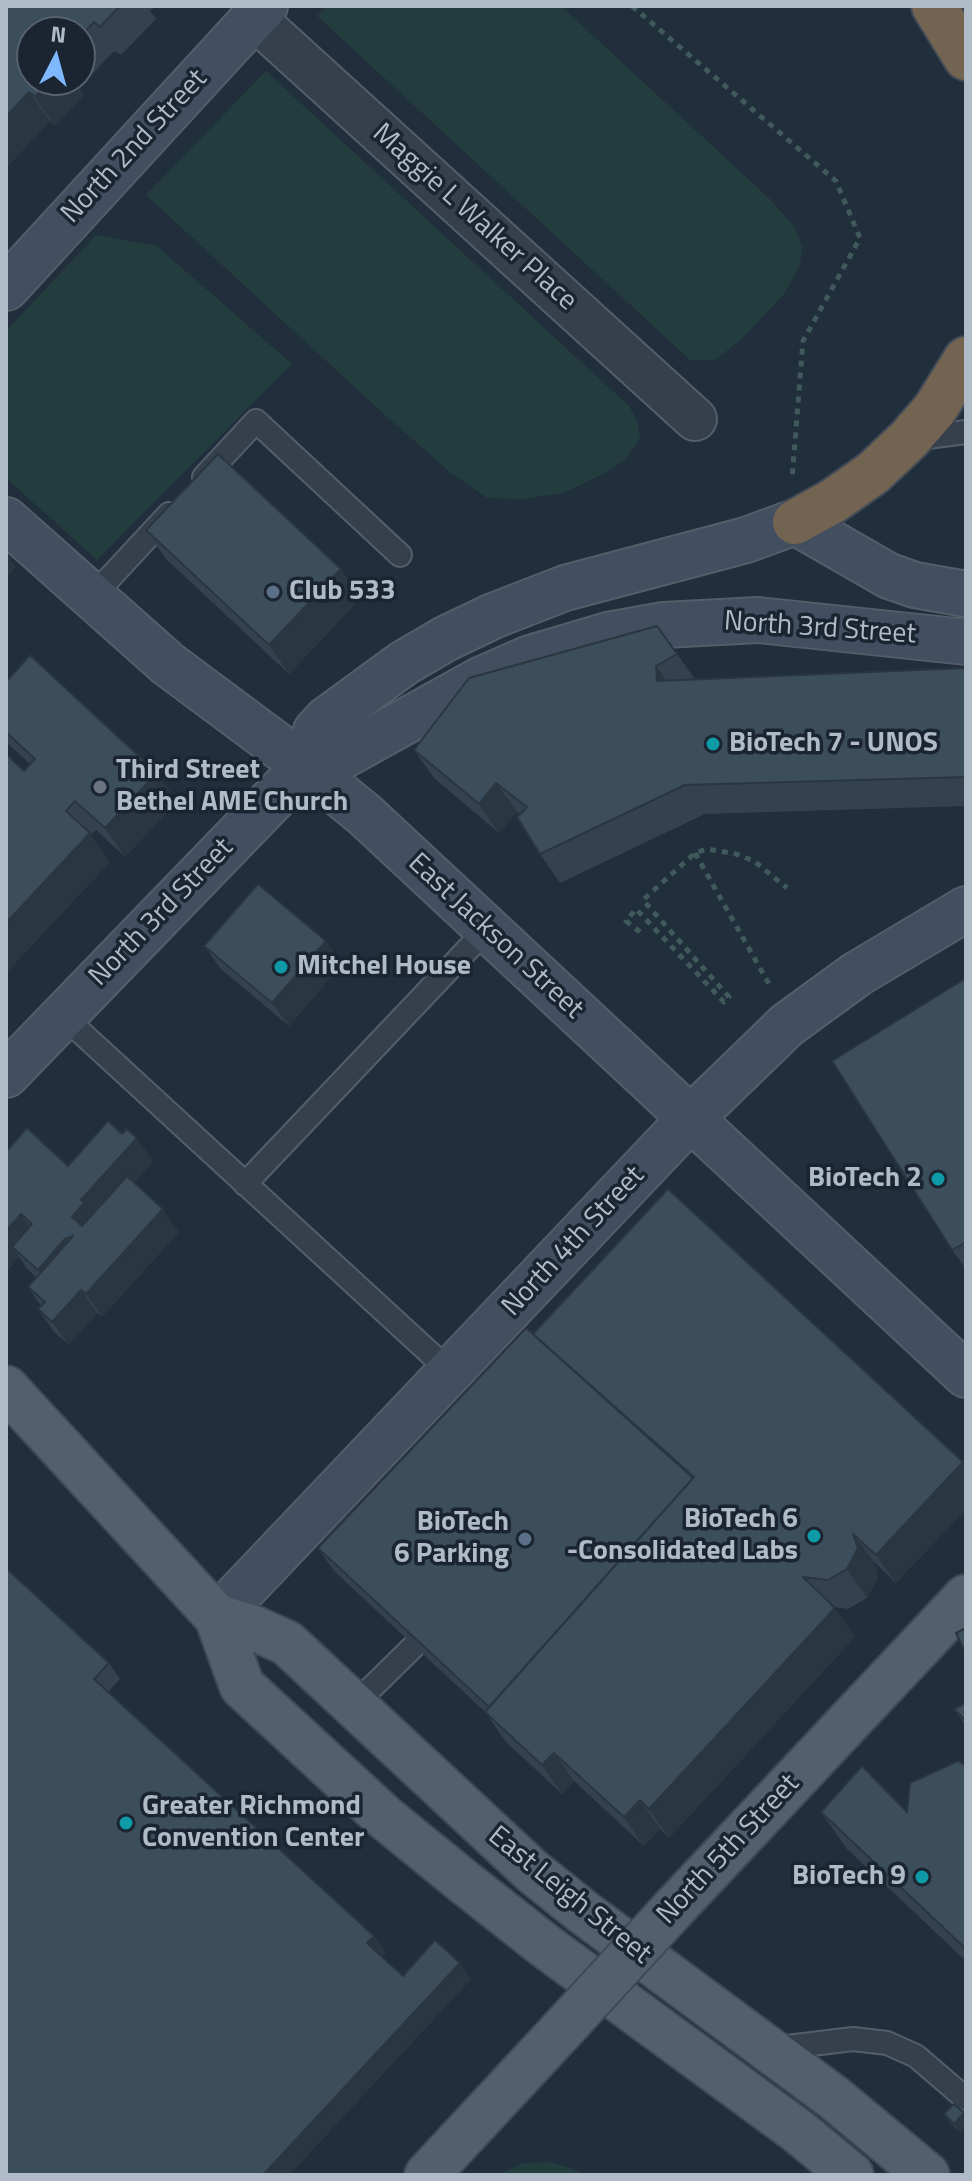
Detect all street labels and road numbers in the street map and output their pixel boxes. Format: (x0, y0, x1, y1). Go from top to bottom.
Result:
street label: North 2nd Street (55, 63, 215, 231)
street label: Maggie L Walker Place (365, 117, 583, 319)
street label: North 3rd Street (723, 606, 917, 652)
street label: North 3rd Street (83, 832, 241, 994)
street label: East Jackson Street (400, 847, 590, 1027)
street label: North 4th Street (496, 1160, 652, 1324)
street label: North 5th Street (651, 1768, 807, 1932)
street label: East Leigh Street (481, 1820, 657, 1972)

